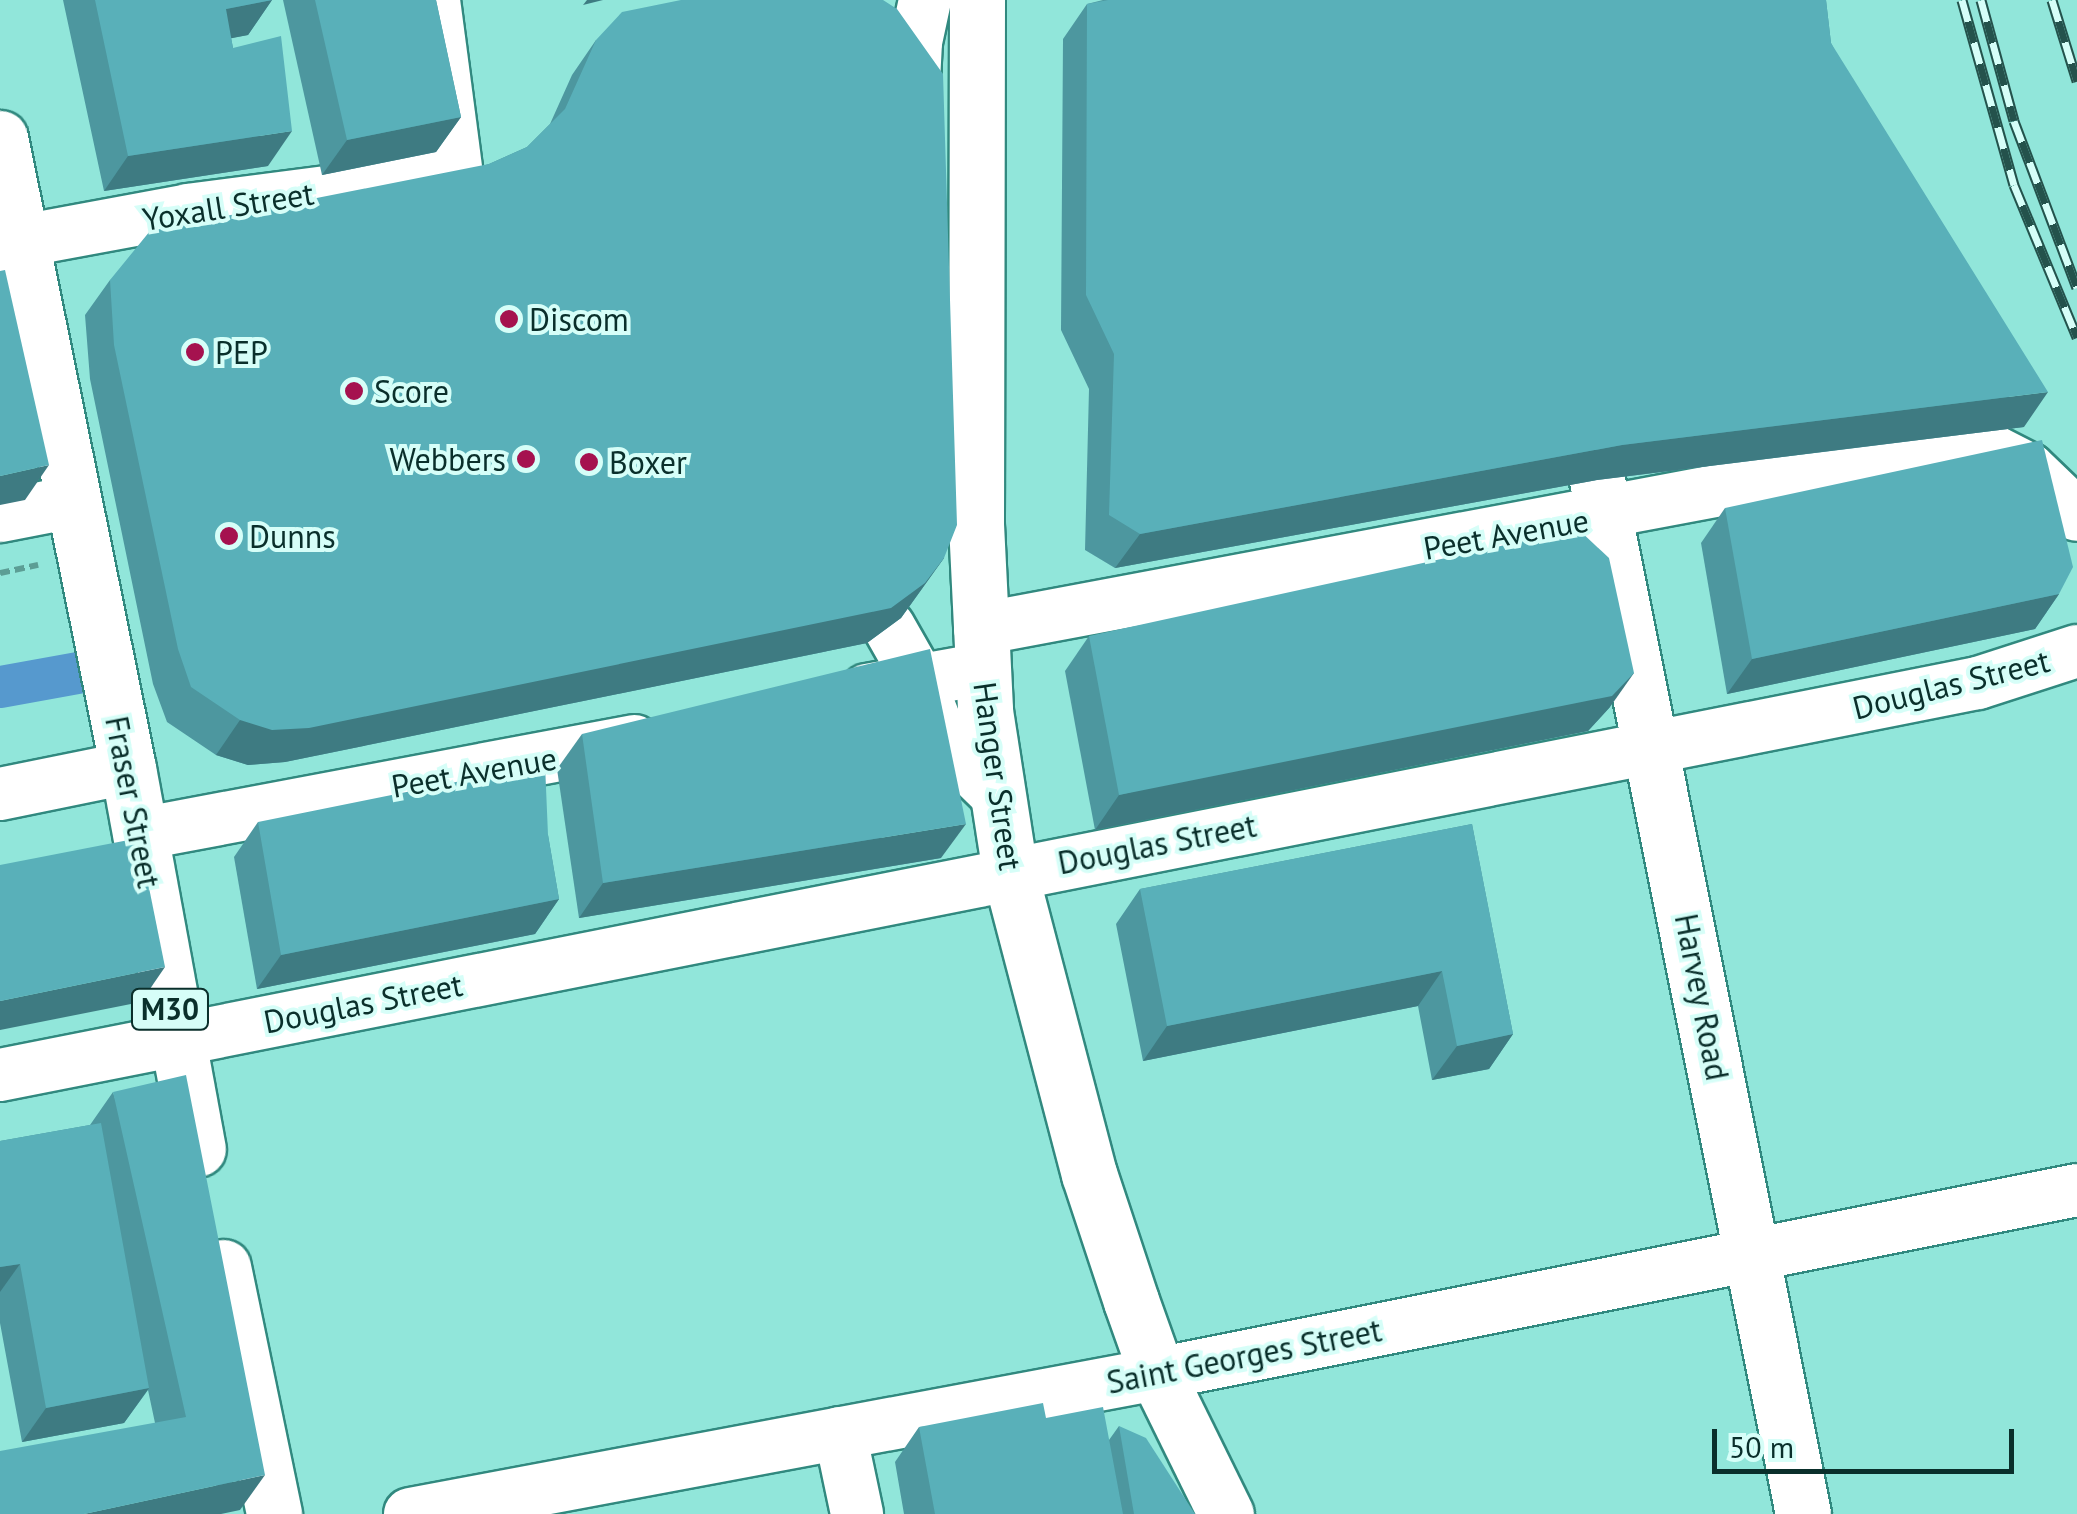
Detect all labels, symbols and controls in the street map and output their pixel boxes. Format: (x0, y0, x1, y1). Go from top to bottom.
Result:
street label: Yoxall Street (140, 174, 316, 238)
place label: Discom (529, 300, 629, 338)
marker: Discom (498, 308, 520, 330)
place label: PEP (215, 333, 268, 371)
marker: PEP (184, 341, 206, 363)
place label: Score (374, 372, 449, 410)
marker: Score (343, 380, 365, 402)
place label: Webbers (389, 440, 506, 478)
place label: Boxer (609, 443, 687, 481)
marker: Webbers (515, 448, 537, 470)
marker: Boxer (578, 451, 600, 473)
street label: Peet Avenue (1420, 500, 1592, 568)
place label: Dunns (249, 517, 336, 555)
marker: Dunns (218, 525, 240, 547)
street label: Douglas Street (1849, 641, 2053, 727)
street label: Hanger Street (966, 680, 1030, 872)
street label: Fraser Street (98, 713, 168, 891)
street label: Peet Avenue (388, 738, 560, 806)
street label: Douglas Street (1054, 806, 1260, 882)
street label: Harvey Road (1667, 910, 1737, 1084)
street label: Douglas Street (260, 965, 466, 1041)
road number: M30 (130, 984, 210, 1034)
street label: Saint Georges Street (1103, 1311, 1385, 1401)
scale bar (1717, 1409, 2020, 1471)
text: 50 m (1729, 1427, 1794, 1466)

